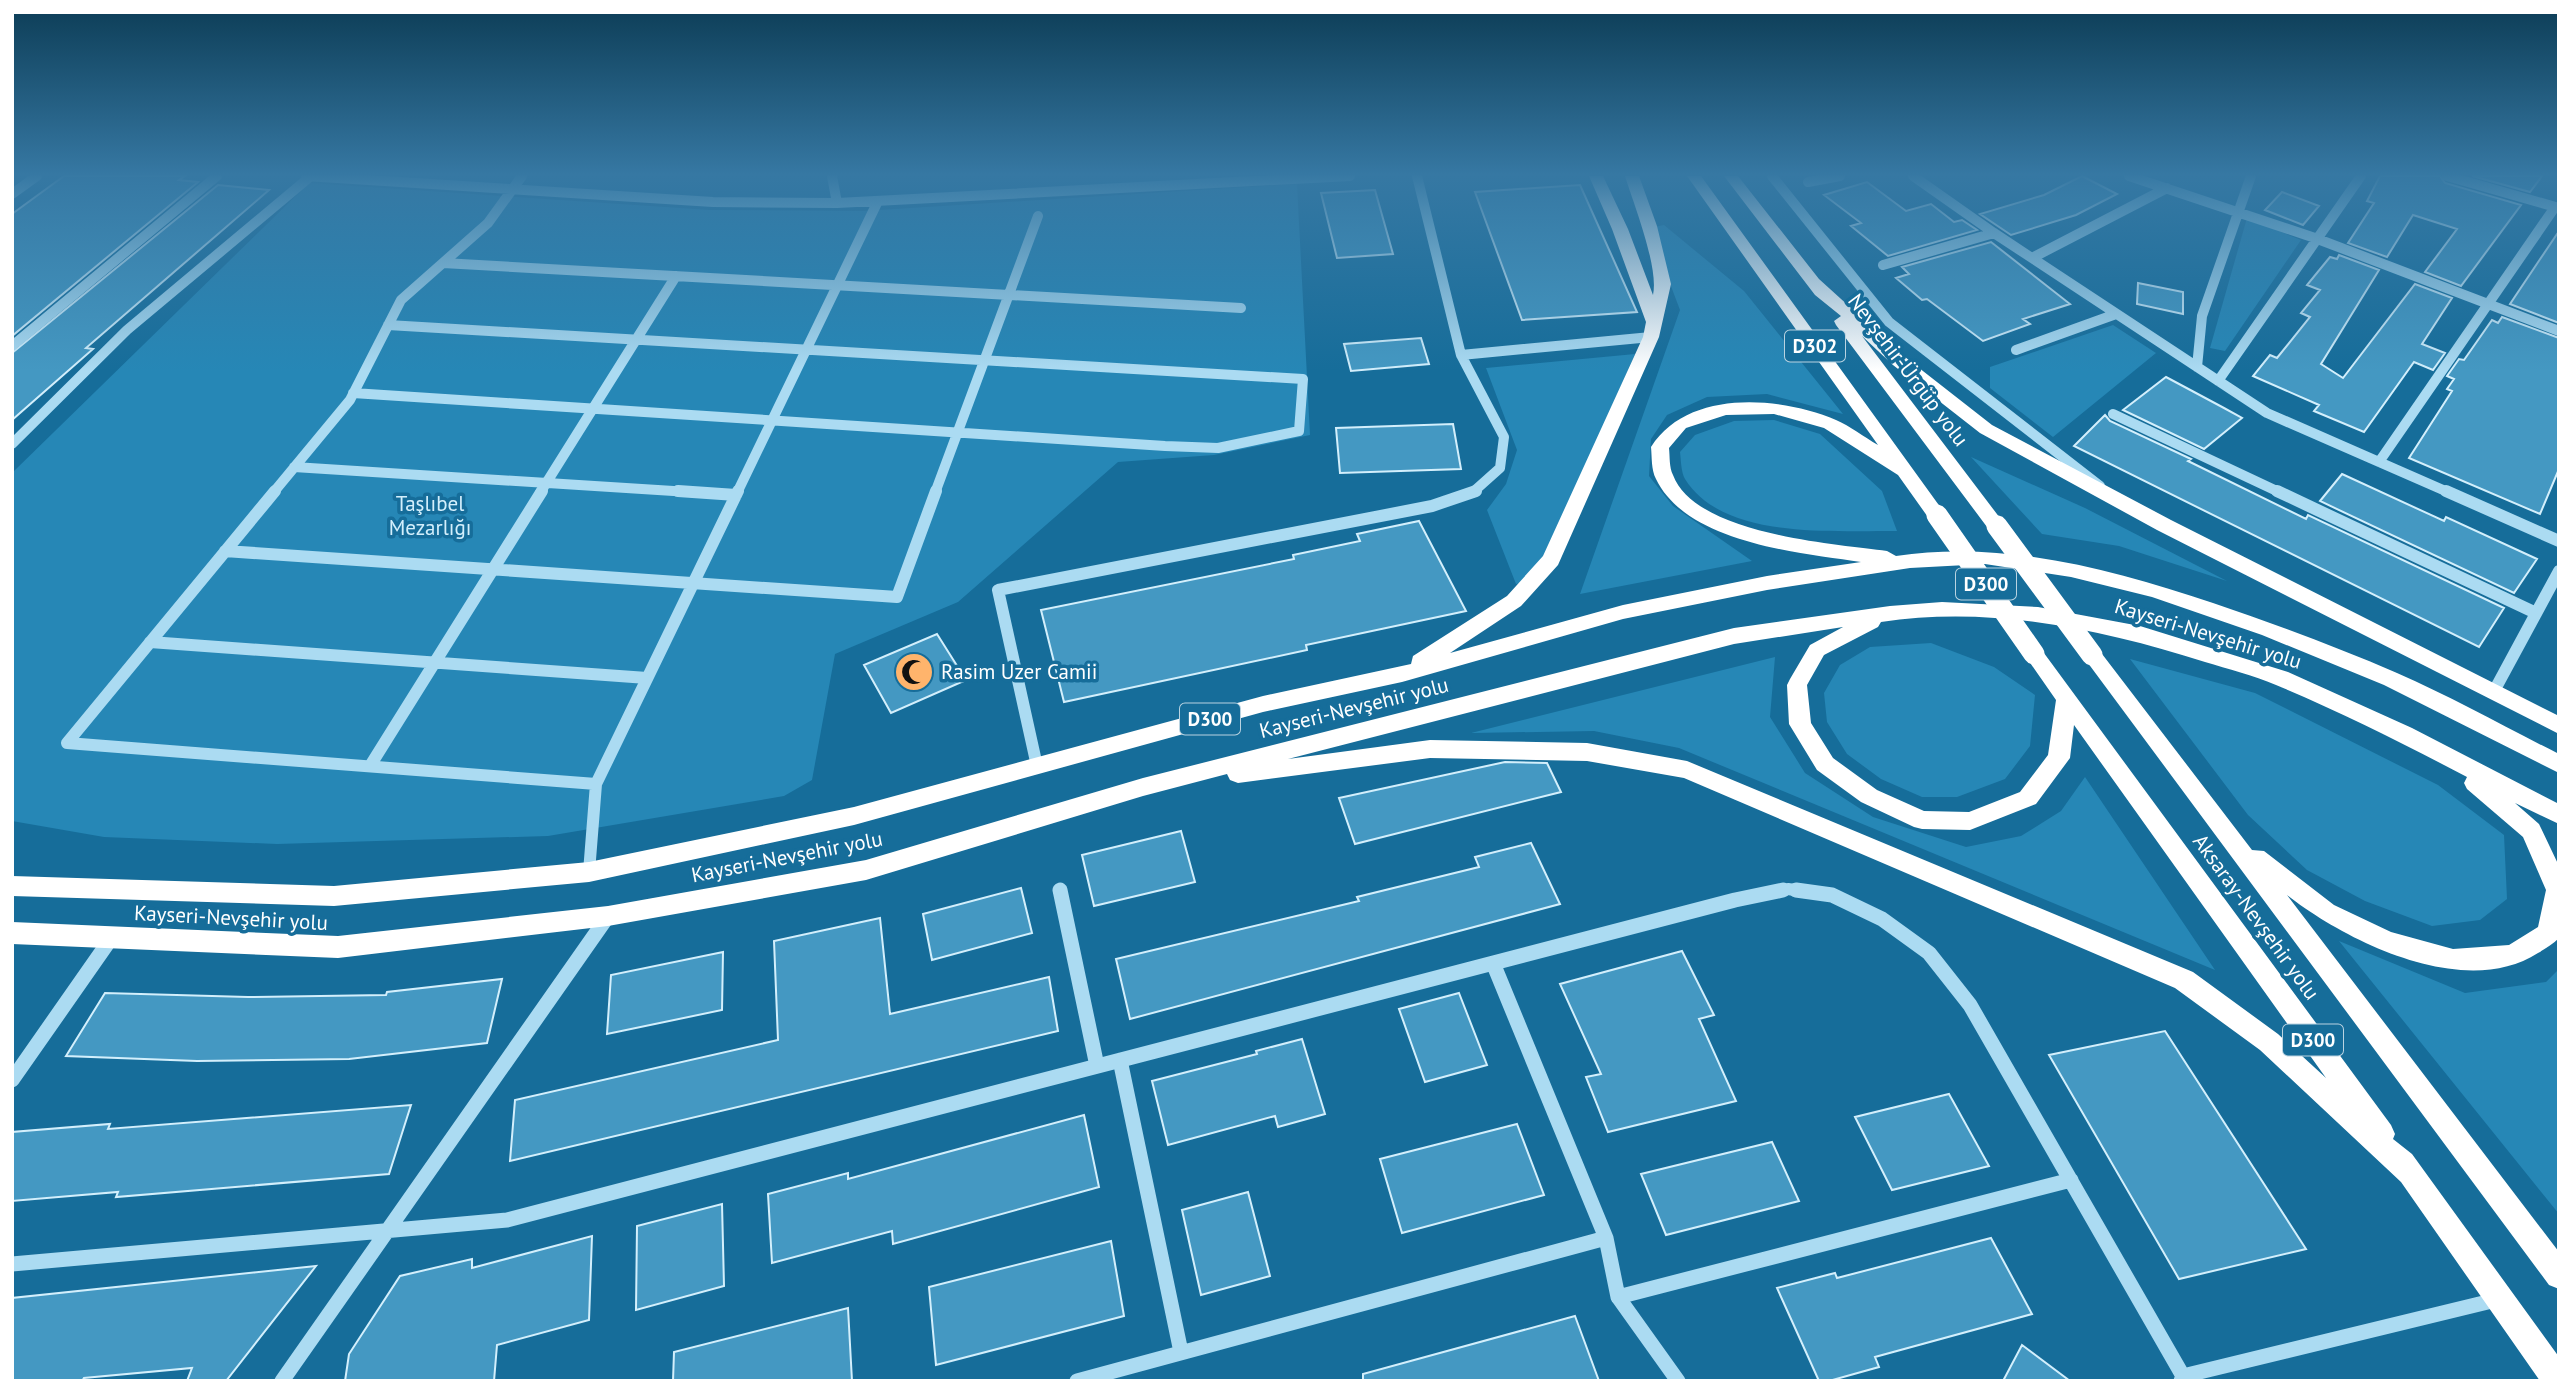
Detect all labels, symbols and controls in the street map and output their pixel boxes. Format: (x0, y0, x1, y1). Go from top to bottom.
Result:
street label: Nevşehir-Ürgüp yolu (1842, 288, 1975, 451)
road number: D302 (1785, 330, 1845, 362)
park label: Taşlıbel Mezarlığı (389, 490, 471, 541)
road number: D300 (1956, 568, 2016, 600)
street label: Kayseri-Nevşehir yolu (2111, 592, 2305, 675)
mosque icon: Rasim Uzer Camii (893, 651, 935, 693)
place label: Rasim Uzer Camii (941, 658, 1097, 685)
street label: Kayseri-Nevşehir yolu (1256, 671, 1451, 744)
road number: D300 (1180, 704, 1240, 734)
street label: Kayseri-Nevşehir yolu (689, 825, 885, 888)
street label: Aksaray-Nevşehir yolu (2187, 829, 2326, 1005)
street label: Kayseri-Nevşehir yolu (133, 899, 329, 936)
road number: D300 (2283, 1024, 2343, 1056)

